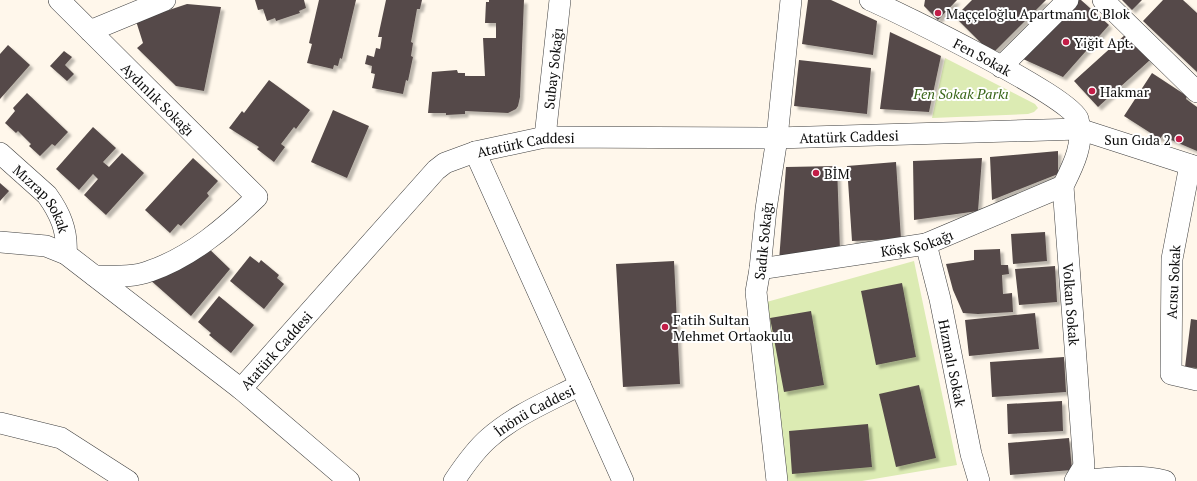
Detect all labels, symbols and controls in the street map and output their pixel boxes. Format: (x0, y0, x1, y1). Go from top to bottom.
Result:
place label: Maççeloğlu Apartmanı C Blok (946, 4, 1131, 23)
marker: Maççeloğlu Apartmanı C Blok (933, 8, 943, 18)
street label: Subay Sokağı (539, 27, 566, 110)
street label: Fen Sokak (950, 33, 1016, 80)
place label: Yiğit Apt. (1074, 33, 1134, 52)
marker: Yiğit Apt. (1061, 37, 1071, 47)
street label: Aydınlık Sokağı (117, 58, 199, 139)
place label: Hakmar (1100, 82, 1150, 101)
park label: Fen Sokak Parkı (912, 84, 1009, 103)
marker: Hakmar (1087, 86, 1097, 96)
street label: Atatürk Caddesi (799, 125, 899, 147)
street label: Atatürk Caddesi (475, 127, 575, 161)
place label: Sun Gıda 2 (1104, 130, 1171, 149)
marker: Sun Gıda 2 (1174, 134, 1184, 144)
street label: Mızrap Sokak (9, 160, 74, 236)
place label: BİM (824, 164, 850, 183)
marker: BİM (811, 168, 821, 178)
street label: Sadık Sokağı (749, 200, 777, 281)
street label: Köşk Sokağı (879, 224, 956, 260)
street label: Acısu Sokak (1162, 244, 1184, 319)
street label: Volkan Sokak (1059, 262, 1085, 347)
street label: Atatürk Caddesi (236, 307, 316, 393)
place label: Fatih Sultan Mehmet Ortaokulu (673, 310, 791, 345)
street label: Hızmalı Sokak (935, 317, 971, 409)
marker: Fatih Sultan Mehmet Ortaokulu (660, 322, 670, 332)
street label: İnönü Caddesi (490, 380, 578, 440)

